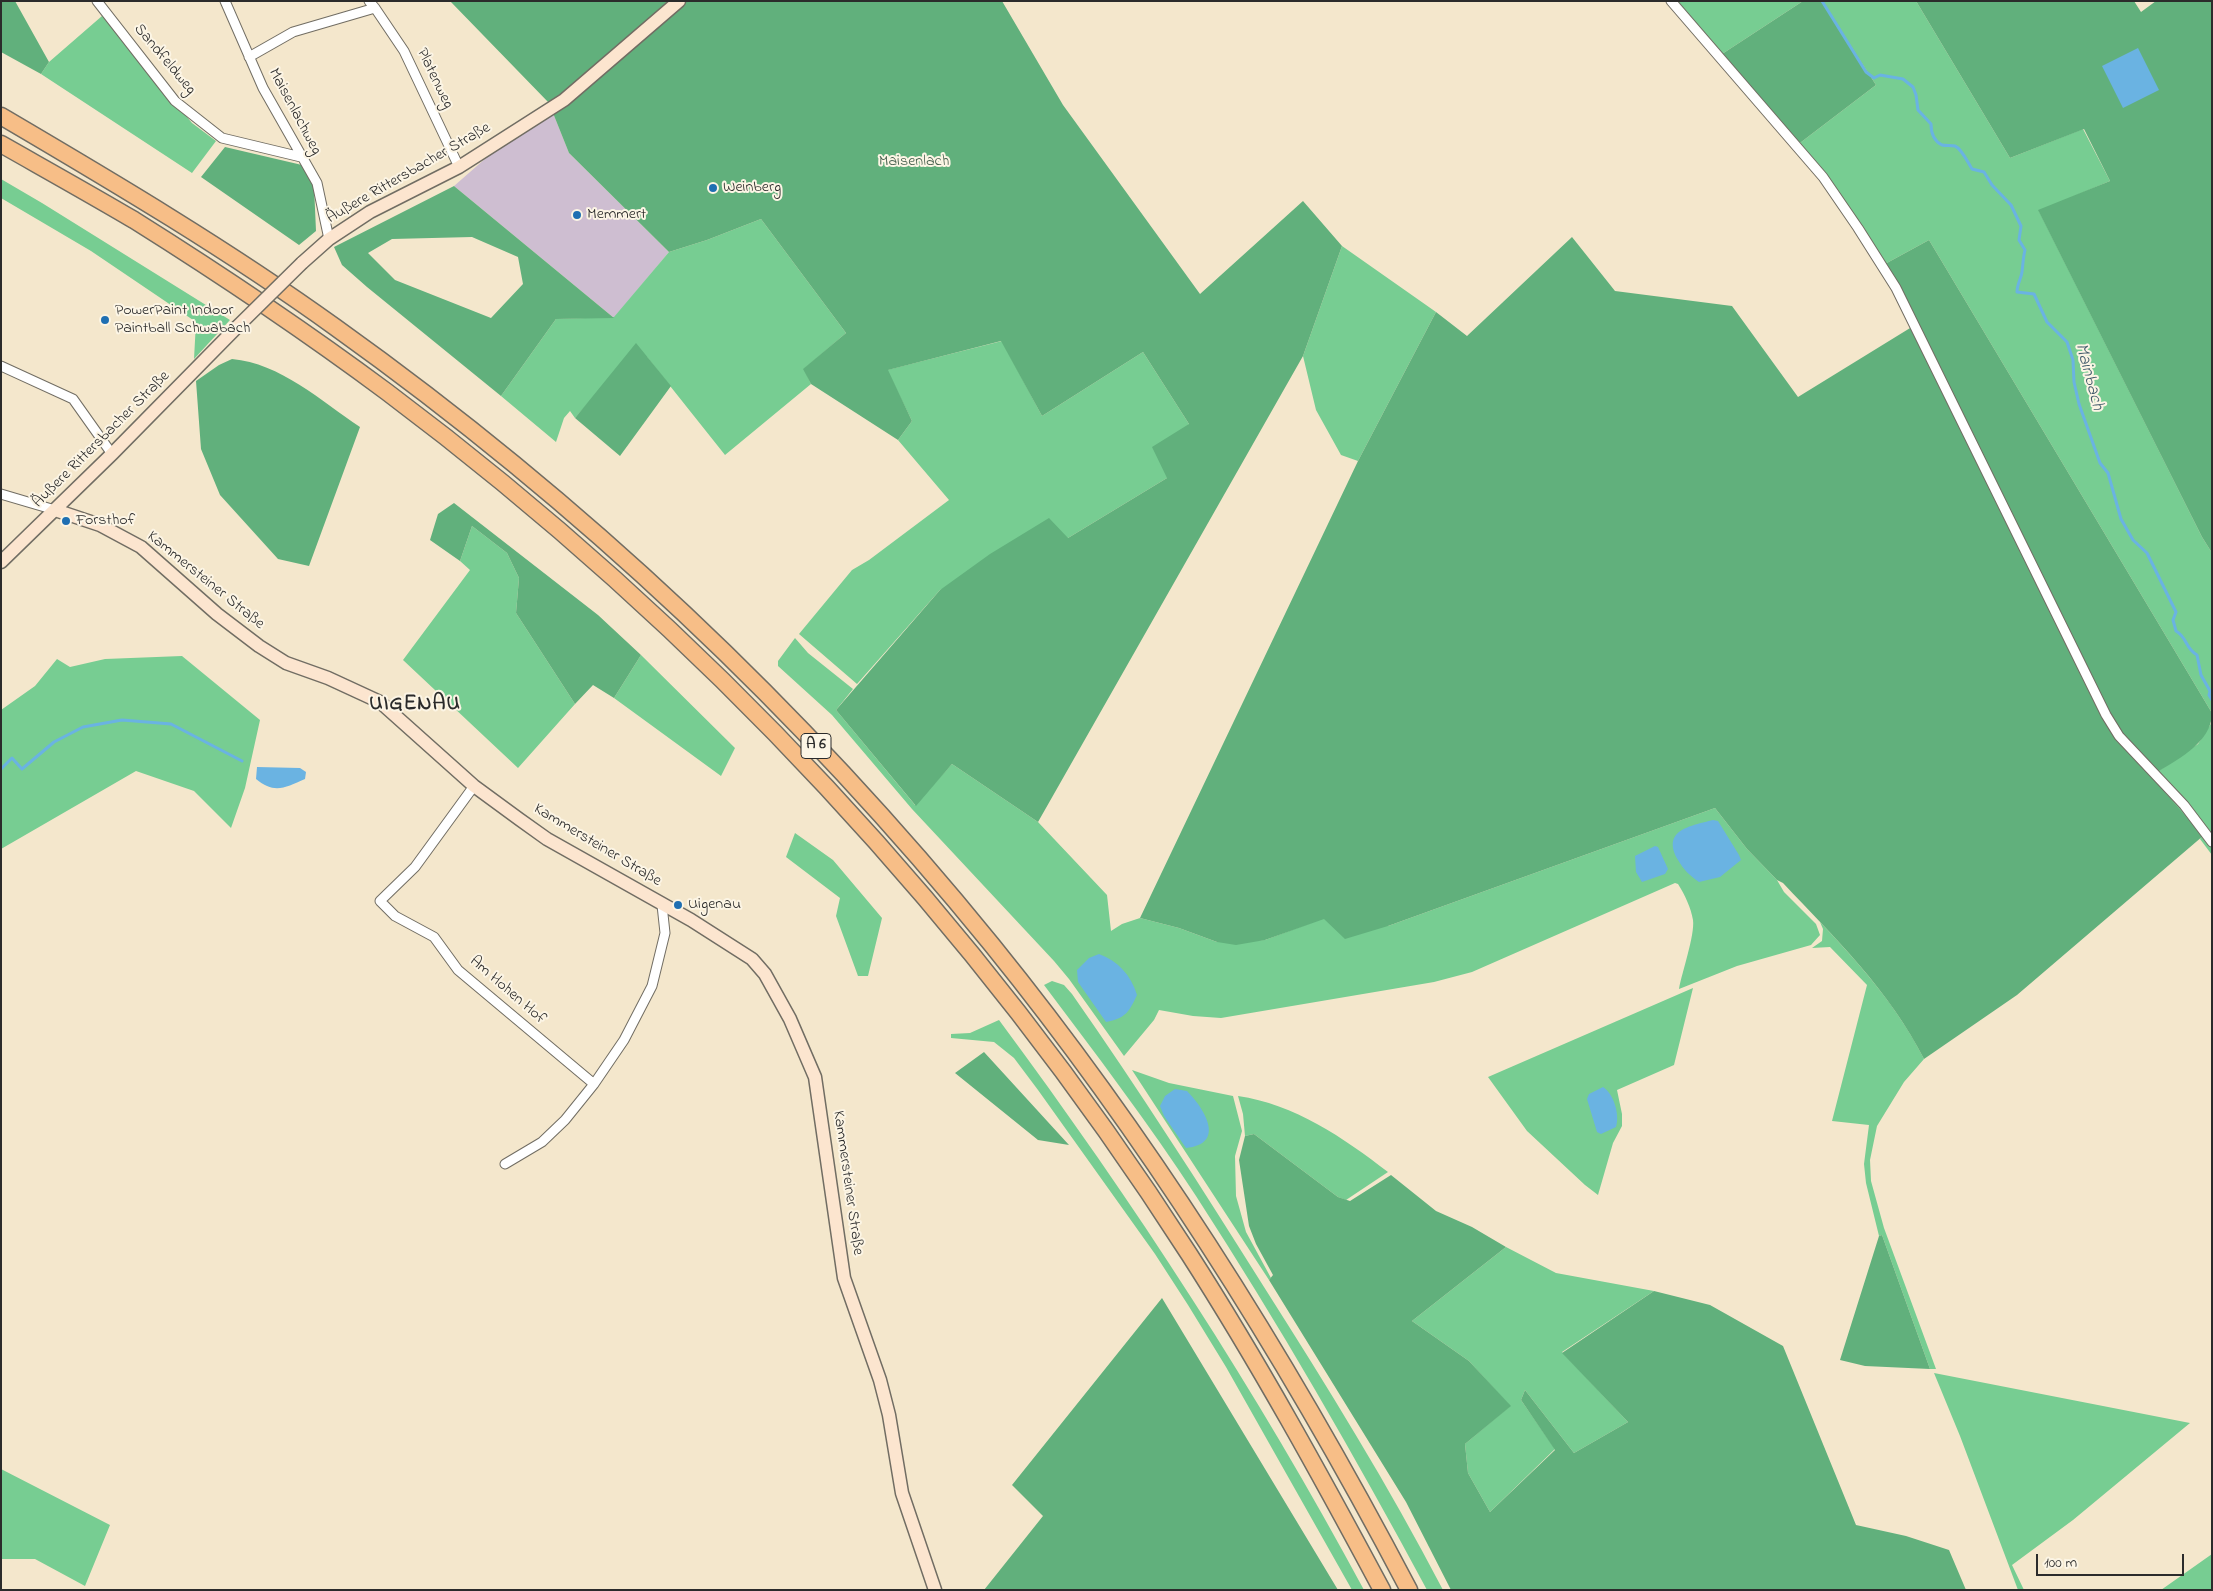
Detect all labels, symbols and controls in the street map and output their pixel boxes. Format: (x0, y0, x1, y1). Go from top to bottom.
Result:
street label: Sandfeldweg (129, 21, 199, 99)
street label: Platenweg (411, 46, 457, 112)
street label: Maisenlachweg (263, 65, 325, 159)
street label: Äußere Rittersbacher Straße (324, 119, 494, 229)
park label: Maisenlach (879, 152, 949, 172)
place label: Weinberg (723, 178, 781, 198)
marker: Weinberg (707, 182, 719, 194)
place label: Memmert (587, 205, 646, 225)
marker: Memmert (571, 209, 583, 221)
place label: PowerPaint Indoor Paintball Schwabach (115, 301, 250, 339)
marker: PowerPaint Indoor Paintball Schwabach (99, 314, 111, 326)
water label: Mainbach (2069, 341, 2107, 413)
street label: Äußere Rittersbacher Straße (29, 367, 175, 513)
place label: Forsthof (76, 511, 135, 531)
marker: Forsthof (60, 515, 72, 527)
street label: Kammersteiner Straße (142, 528, 268, 634)
district label: UIGENAU (368, 693, 462, 719)
road number: A 6 (801, 734, 831, 758)
street label: Kammersteiner Straße (530, 800, 664, 892)
place label: Uigenau (688, 895, 741, 915)
marker: Uigenau (672, 899, 684, 911)
street label: Am Hohen Hof (465, 953, 549, 1029)
street label: Kammersteiner Straße (827, 1110, 867, 1256)
scale bar (2038, 1544, 2186, 1576)
text: 100 m (2044, 1552, 2077, 1574)

